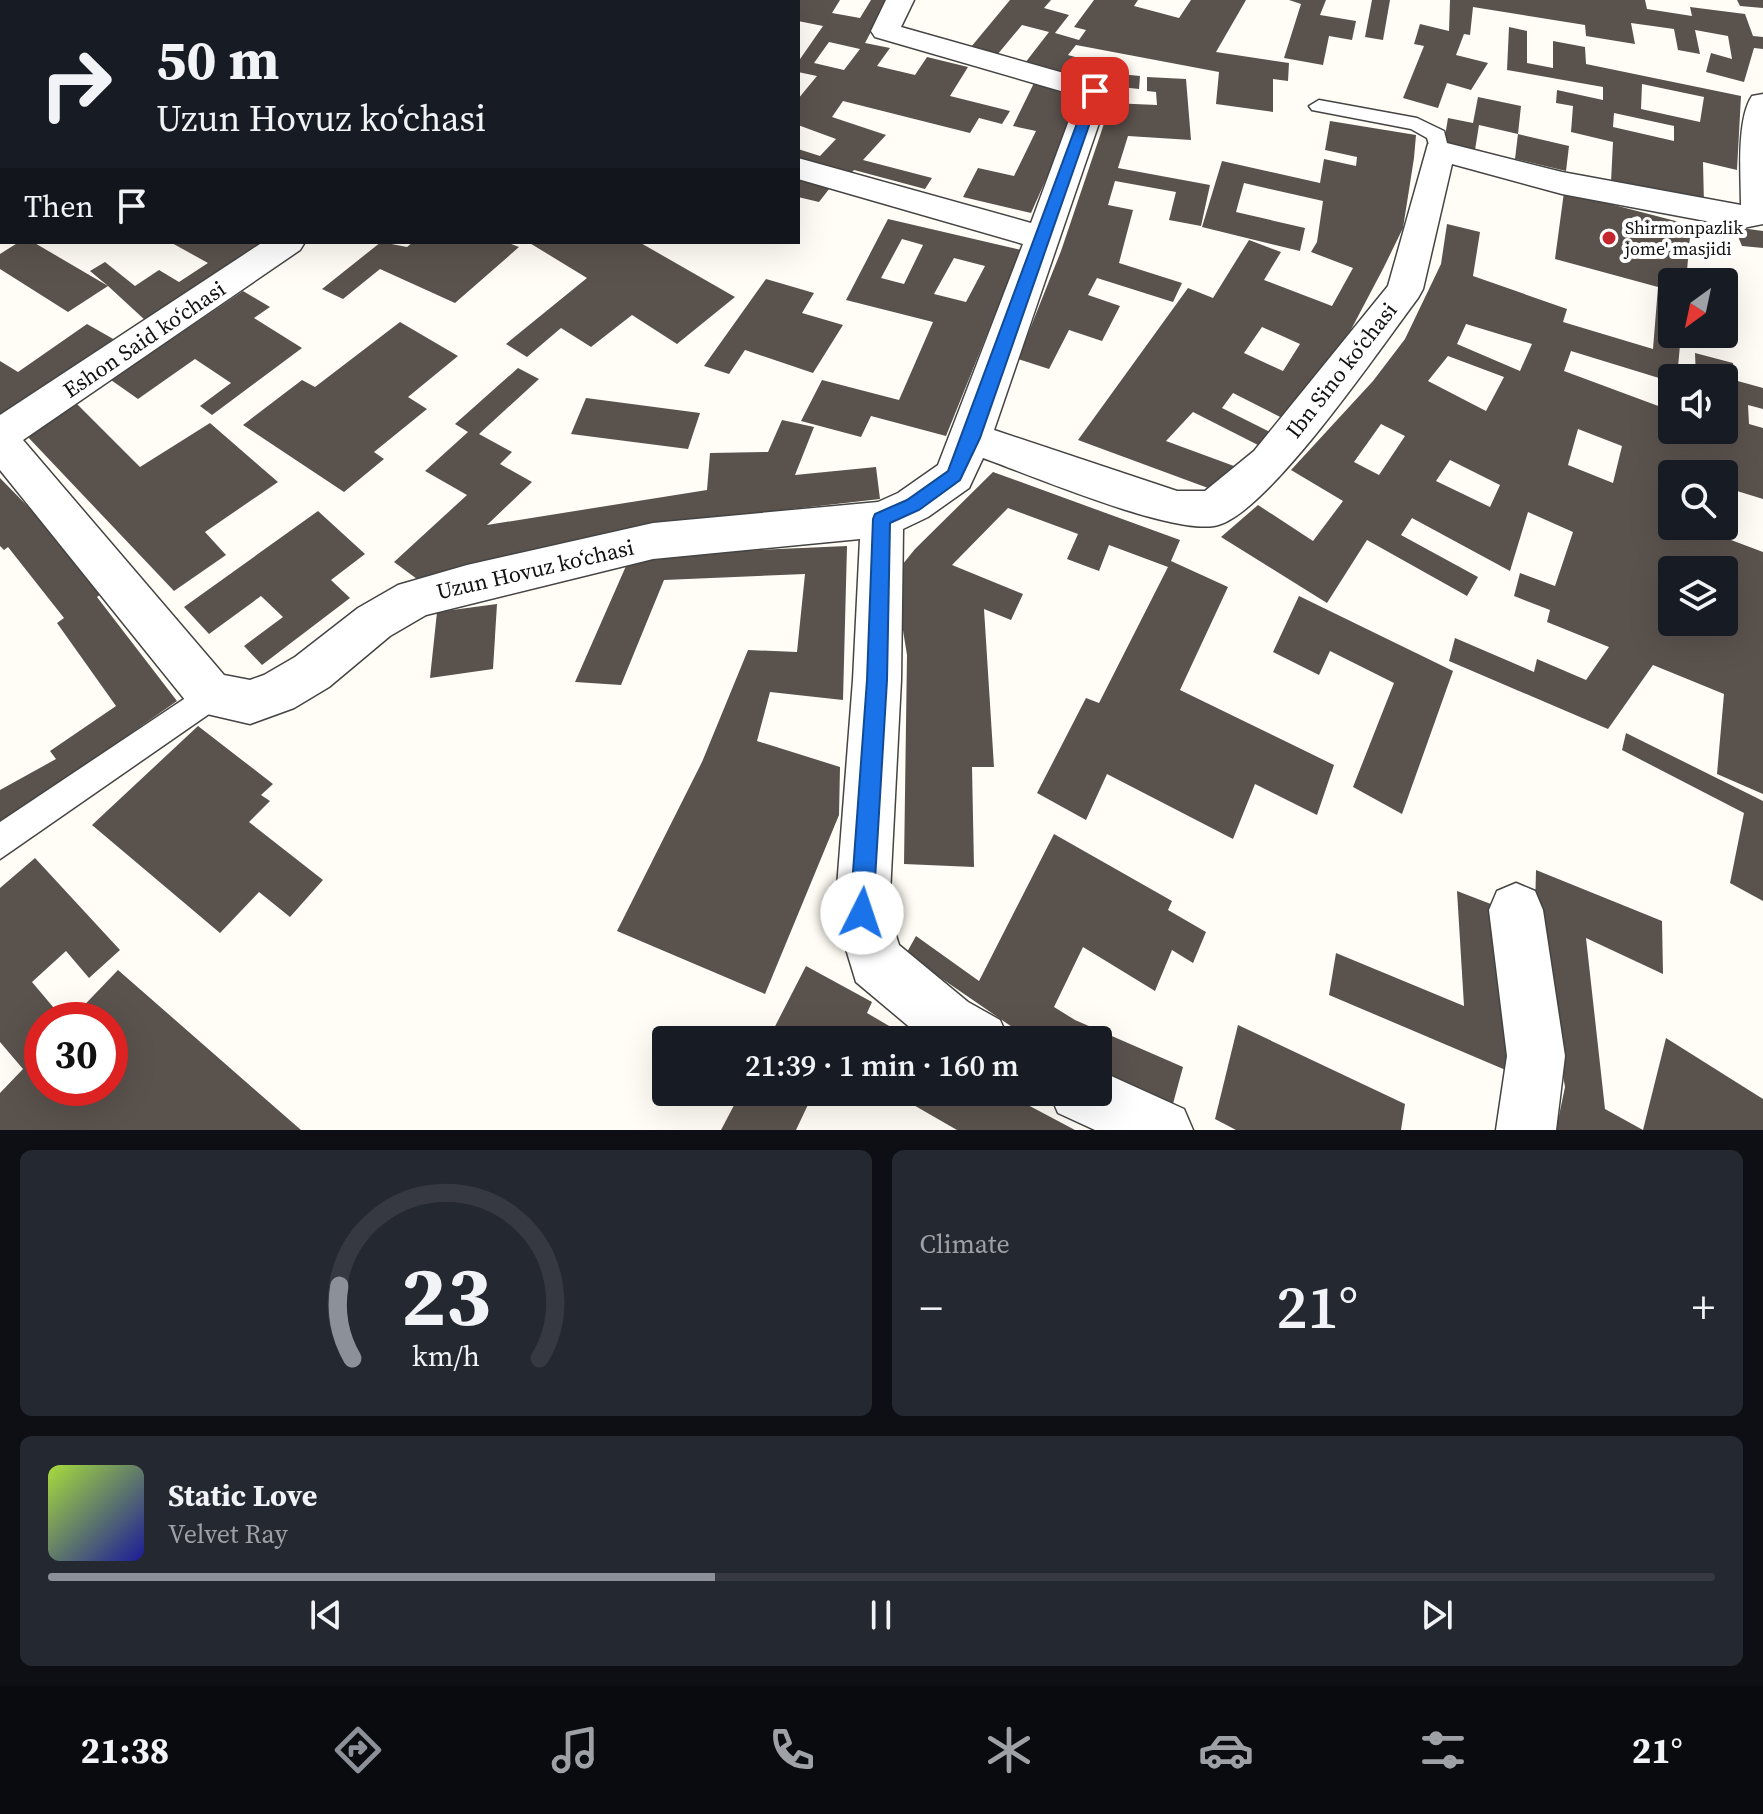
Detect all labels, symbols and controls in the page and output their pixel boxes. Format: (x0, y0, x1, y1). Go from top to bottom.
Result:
text: 50 m (156, 21, 279, 98)
icon: right (24, 32, 128, 136)
pin (1061, 57, 1129, 125)
icon: arrive (1073, 69, 1117, 113)
text: Uzun Hovuz koʻchasi (156, 94, 486, 143)
icon: arrive (110, 184, 154, 228)
text: Then (24, 186, 94, 227)
place label: Shirmonpazlik jome' masjidi (1623, 215, 1743, 261)
marker: Shirmonpazlik jome' masjidi (1600, 229, 1618, 247)
north arrow (1658, 268, 1738, 348)
map controls (1658, 268, 1738, 636)
street label: Eshon Said koʻchasi (57, 273, 231, 405)
street label: Ibn Sino koʻchasi (1278, 296, 1404, 444)
button: sound (1658, 364, 1738, 444)
button: search (1658, 460, 1738, 540)
street label: Uzun Hovuz koʻchasi (433, 532, 637, 606)
button: layers (1658, 556, 1738, 636)
position arrow (820, 871, 904, 955)
speed limit sign: 30 (24, 1002, 128, 1106)
text: 21:39 · 1 min · 160 m (745, 1045, 1019, 1086)
text: Climate (920, 1226, 1010, 1262)
text: 23 (401, 1239, 491, 1353)
text: 21° (1276, 1266, 1358, 1348)
text: − (920, 1277, 943, 1338)
text: + (1692, 1277, 1715, 1338)
text: km/h (412, 1336, 480, 1376)
text: Static Love (168, 1475, 317, 1516)
text: Velvet Ray (168, 1516, 288, 1552)
icon: previous (304, 1593, 348, 1637)
icon: pause (859, 1593, 903, 1637)
icon: next (1415, 1593, 1459, 1637)
icon: directions (330, 1722, 386, 1778)
icon: music (547, 1722, 603, 1778)
icon: phone (764, 1722, 820, 1778)
icon: climate (981, 1722, 1037, 1778)
icon: car (1198, 1722, 1254, 1778)
icon: filters (1415, 1722, 1471, 1778)
text: 21:38 (80, 1726, 169, 1775)
text: 21° (1632, 1726, 1683, 1775)

